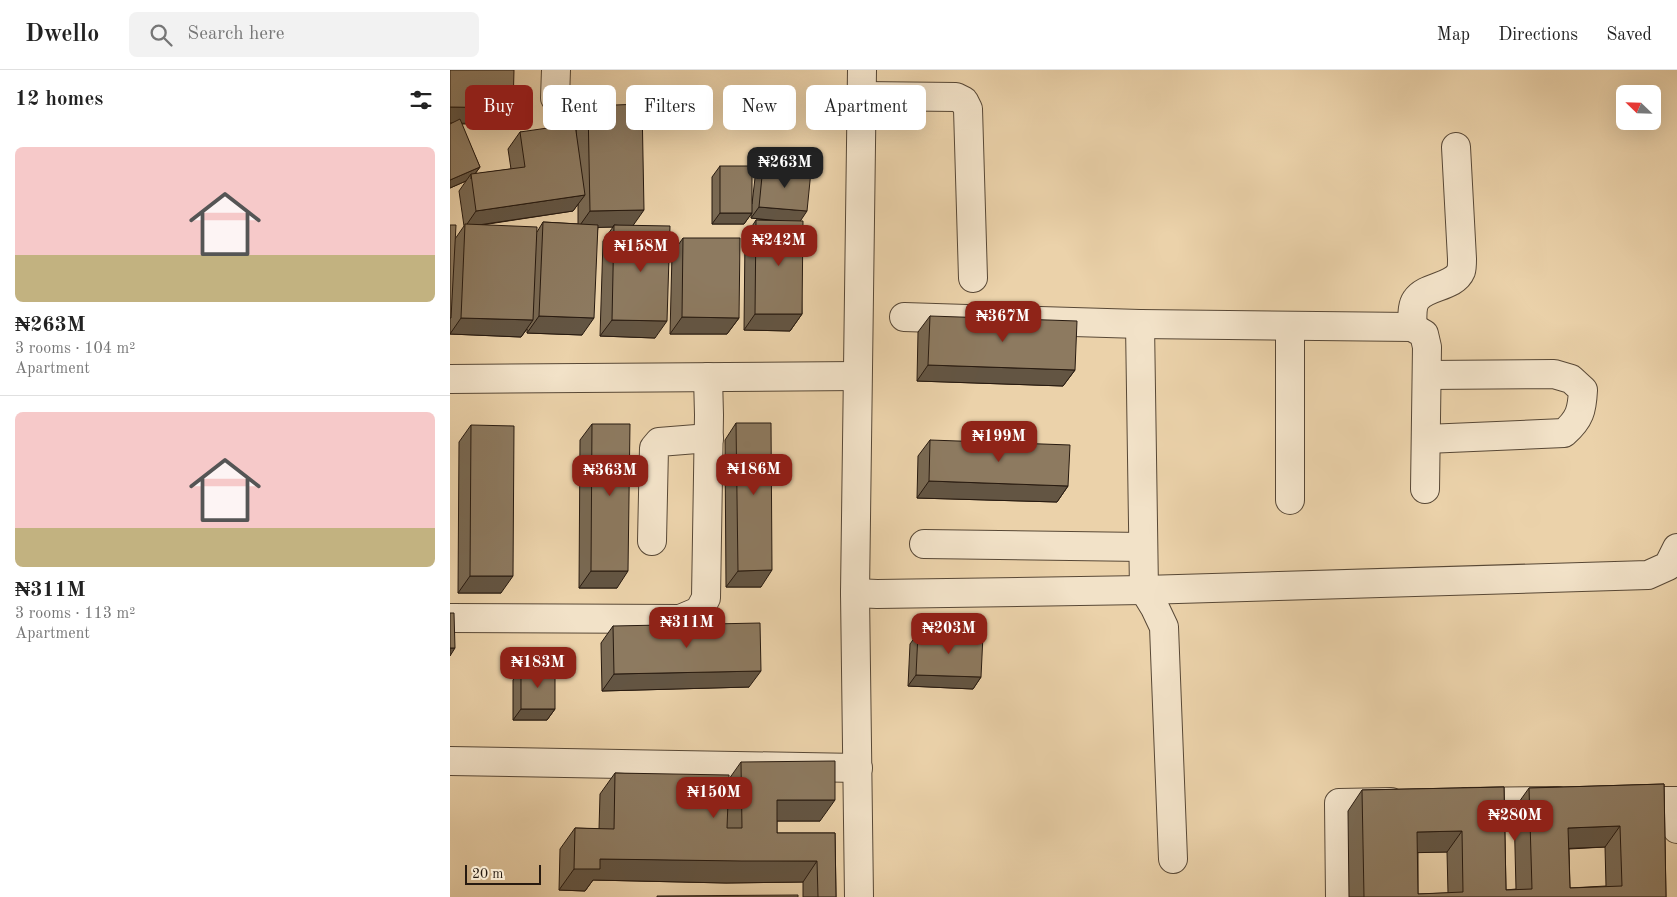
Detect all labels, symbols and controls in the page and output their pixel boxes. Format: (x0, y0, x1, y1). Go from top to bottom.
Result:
search box (129, 12, 479, 57)
icon: search (147, 21, 175, 49)
text: Dwello (25, 23, 99, 47)
text: Search here (187, 25, 285, 44)
text: Map (1437, 26, 1470, 44)
text: Directions (1498, 26, 1578, 44)
text: Saved (1606, 26, 1652, 44)
chip: Buy (465, 85, 533, 130)
chip: Rent (543, 85, 616, 130)
chip: Filters (626, 85, 713, 130)
chip: New (723, 85, 796, 130)
chip: Apartment (806, 85, 926, 130)
north arrow (1616, 85, 1661, 130)
map controls (1616, 85, 1661, 130)
icon: filters (407, 86, 435, 114)
text: 12 homes (15, 89, 103, 110)
pin: ₦263M (750, 146, 820, 189)
text: ₦263M (758, 155, 812, 171)
icon: home (180, 179, 270, 269)
pin: ₦242M (744, 224, 814, 267)
pin: ₦158M (606, 230, 676, 273)
text: ₦242M (752, 233, 806, 249)
text: ₦158M (614, 239, 668, 255)
pin: ₦367M (968, 300, 1038, 343)
text: ₦367M (976, 309, 1030, 325)
text: ₦263M (15, 315, 85, 336)
text: 3 rooms · 104 m² (15, 341, 135, 357)
text: Apartment (15, 361, 90, 377)
pin: ₦199M (964, 420, 1034, 463)
text: ₦199M (972, 429, 1026, 445)
icon: home (180, 445, 270, 535)
pin: ₦363M (575, 454, 645, 497)
pin: ₦186M (719, 454, 789, 496)
text: ₦186M (727, 462, 781, 478)
text: ₦363M (583, 463, 637, 479)
text: ₦311M (15, 580, 85, 601)
text: 3 rooms · 113 m² (15, 606, 135, 622)
pin: ₦311M (652, 606, 722, 649)
pin: ₦203M (914, 612, 984, 655)
text: ₦311M (660, 615, 714, 631)
text: ₦203M (922, 621, 976, 637)
text: Apartment (15, 626, 90, 642)
pin: ₦183M (503, 646, 573, 689)
text: ₦183M (511, 655, 565, 671)
pin: ₦150M (679, 776, 749, 819)
text: ₦150M (687, 785, 741, 801)
pin: ₦280M (1480, 800, 1550, 842)
text: ₦280M (1488, 808, 1542, 824)
scale bar (465, 862, 541, 885)
text: 20 m (472, 867, 503, 881)

